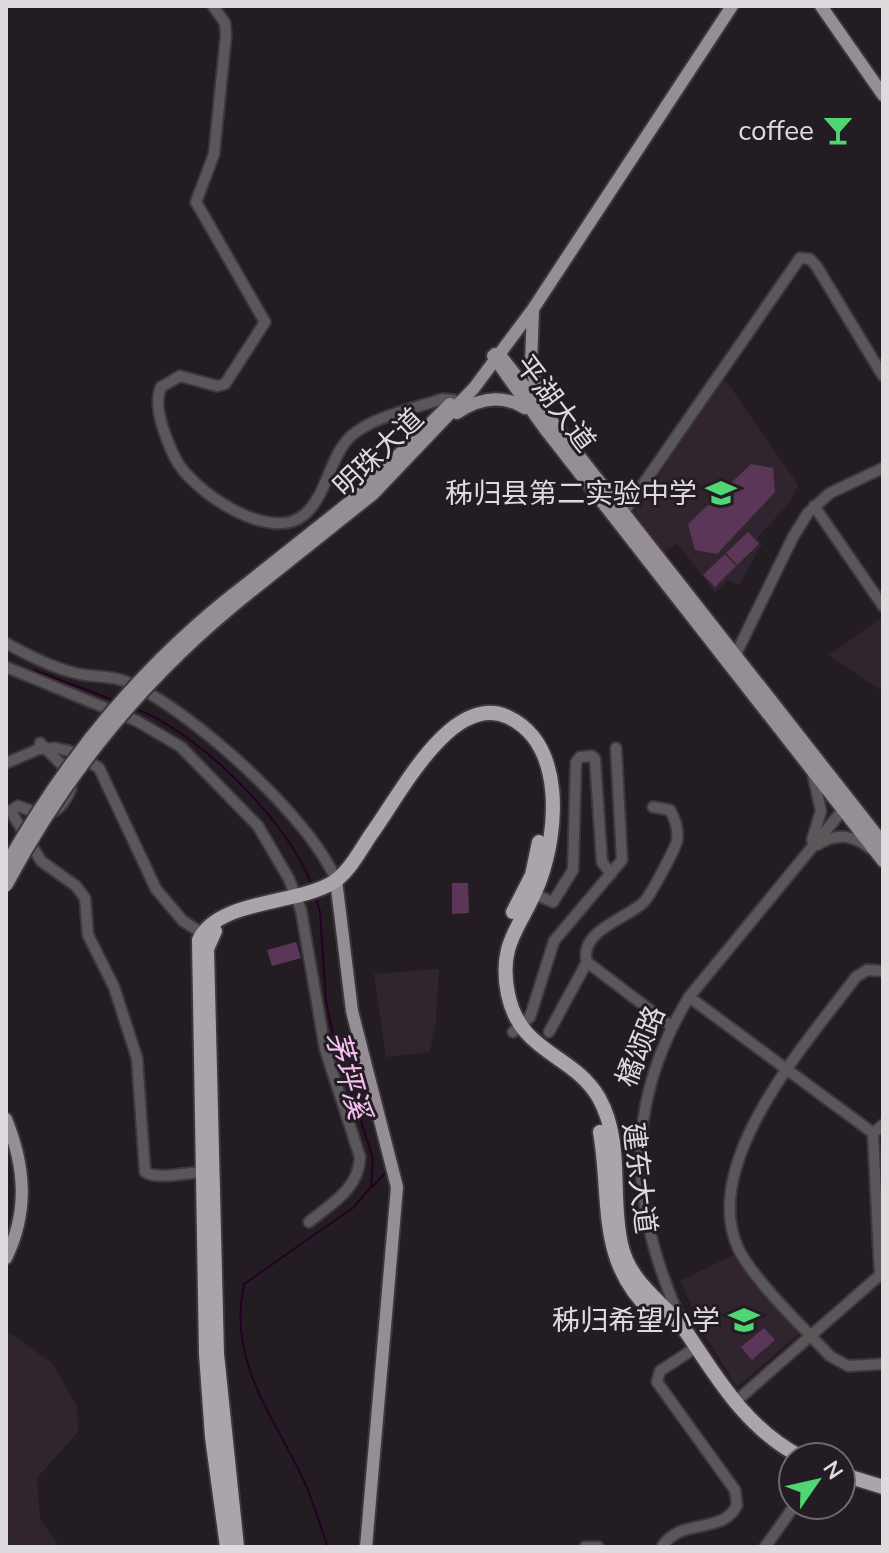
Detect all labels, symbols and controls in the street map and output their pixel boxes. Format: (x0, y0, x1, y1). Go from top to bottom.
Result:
place label: coffee (738, 112, 814, 150)
bar icon: coffee (821, 113, 855, 147)
street label: 平湖大道 (506, 347, 604, 460)
street label: 明珠大道 (325, 400, 432, 505)
place label: 秭归县第二实验中学 (445, 475, 697, 513)
school or university icon: 秭归县第二实验中学 (704, 476, 738, 510)
street label: 橘颂路 (608, 1000, 674, 1092)
water label: 茅坪溪 (315, 1026, 380, 1127)
street label: 建东大道 (613, 1120, 665, 1236)
place label: 秭归希望小学 (552, 1302, 720, 1340)
school or university icon: 秭归希望小学 (727, 1303, 761, 1337)
north arrow (777, 1441, 857, 1521)
text: N (816, 1455, 850, 1486)

